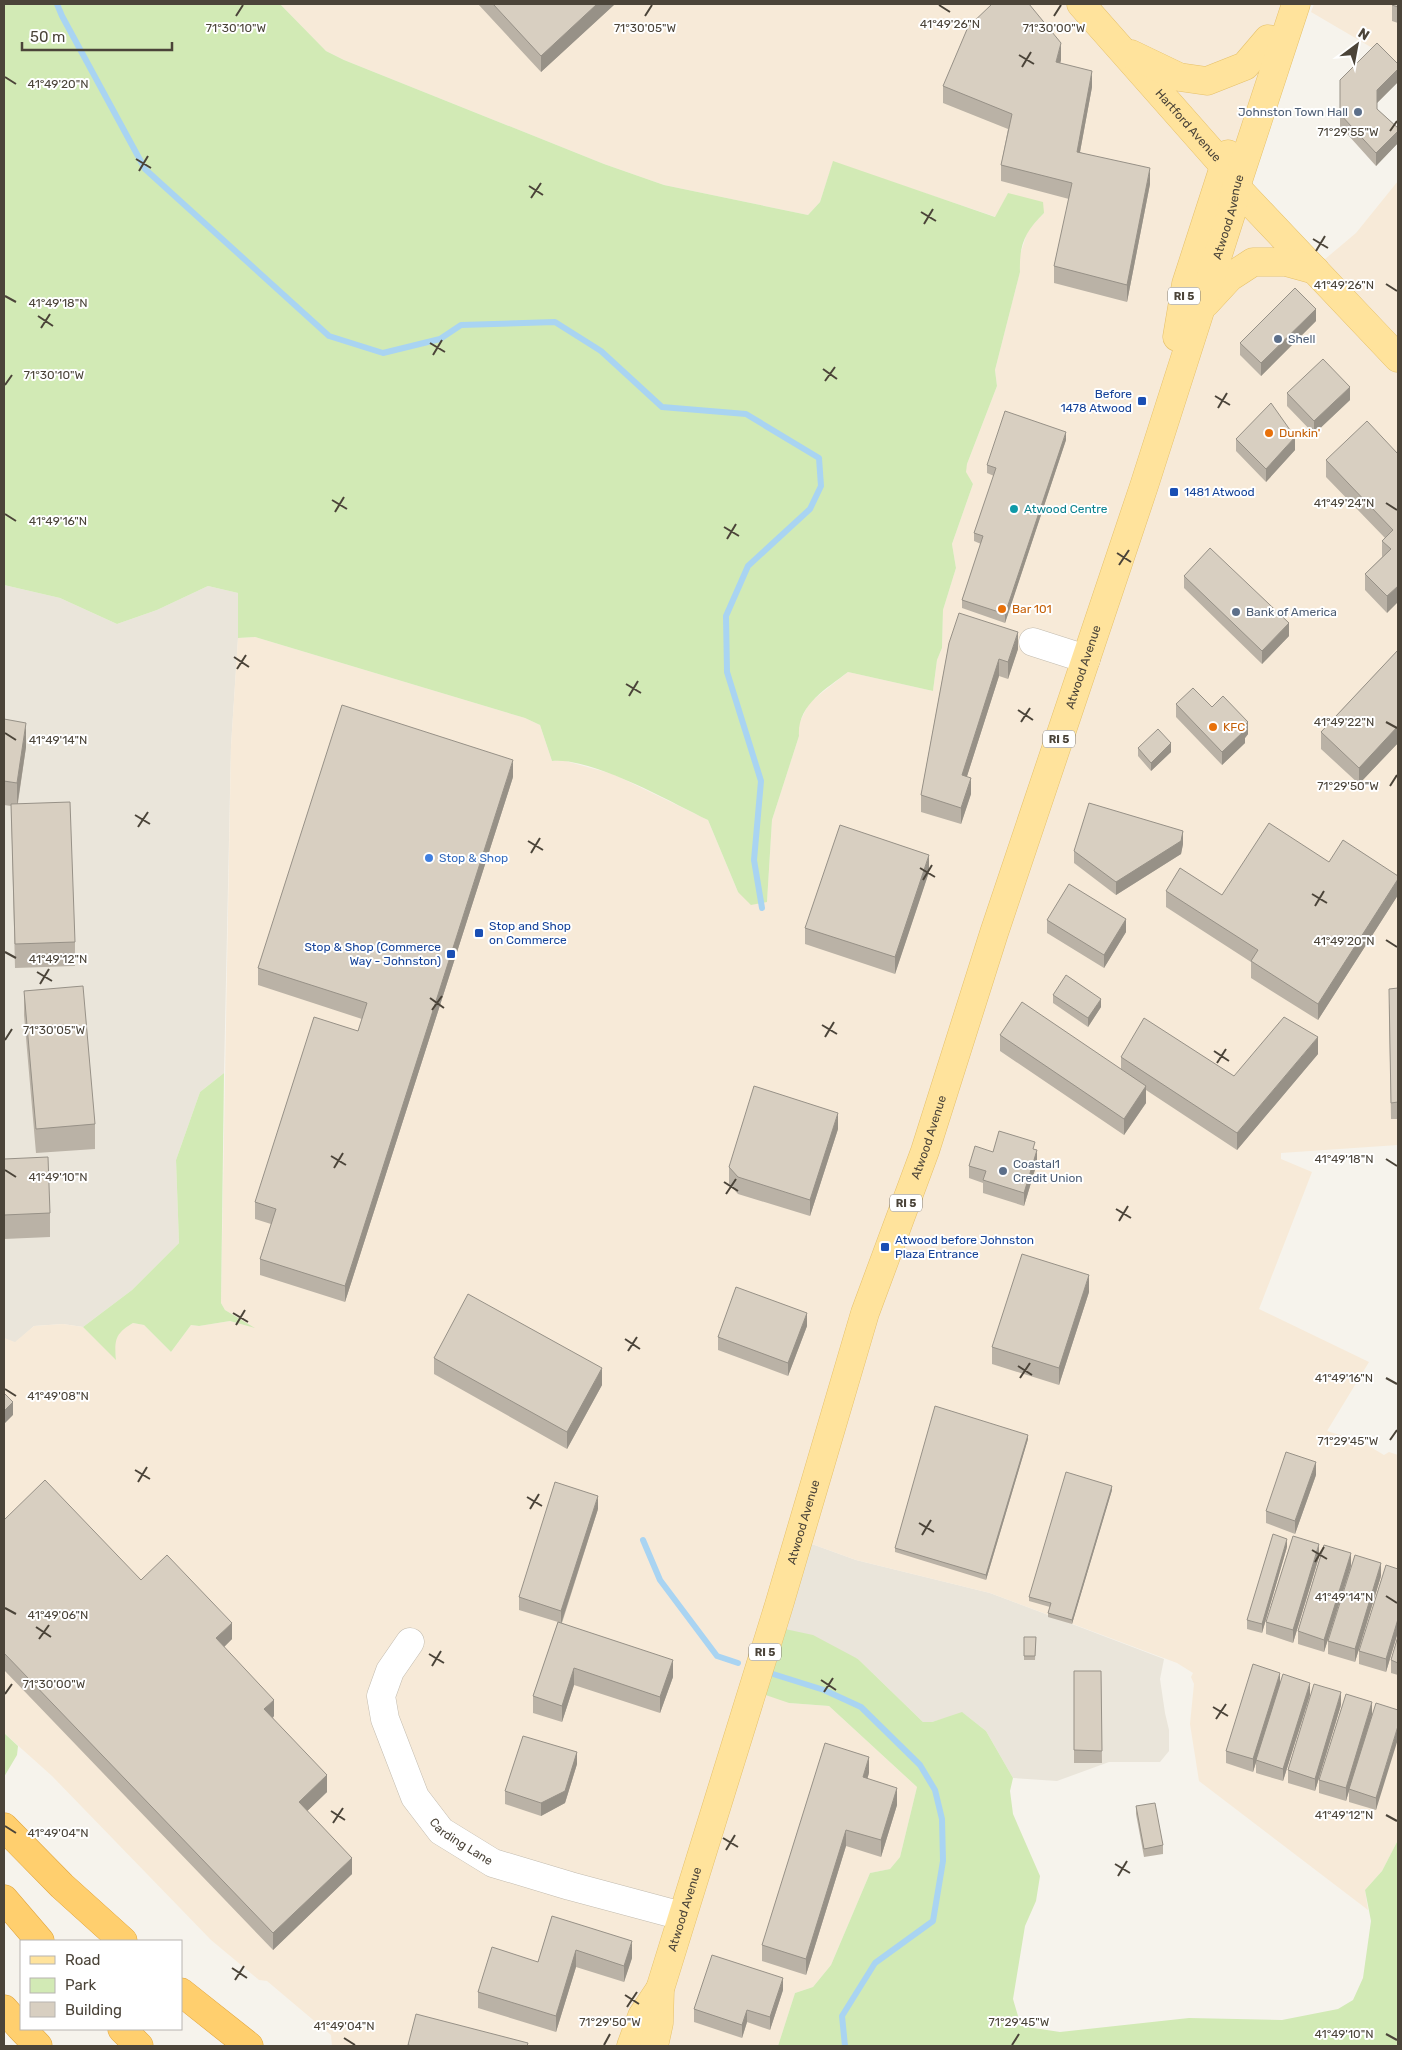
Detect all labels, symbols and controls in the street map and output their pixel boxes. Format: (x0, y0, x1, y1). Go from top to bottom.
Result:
text: 41°49'26"N (920, 17, 980, 31)
scale bar (22, 20, 172, 52)
north arrow (1332, 20, 1382, 70)
text: 71°30'10"W (206, 21, 267, 35)
text: 71°30'05"W (614, 21, 677, 35)
text: 71°30'00"W (1023, 21, 1086, 35)
text: N (1355, 25, 1372, 44)
text: 50 m (30, 28, 65, 46)
text: 41°49'20"N (27, 77, 89, 91)
street label: Hartford Avenue (1152, 86, 1224, 165)
place label: Johnston Town Hall (1238, 105, 1348, 119)
marker: Johnston Town Hall (1352, 106, 1364, 118)
text: 71°29'55"W (1317, 125, 1379, 139)
street label: Atwood Avenue (1210, 172, 1247, 261)
text: 41°49'26"N (1314, 278, 1374, 292)
road number: RI 5 (1168, 288, 1200, 304)
text: 41°49'18"N (28, 296, 88, 310)
place label: Shell (1288, 332, 1315, 346)
marker: Shell (1272, 333, 1284, 345)
text: 71°30'10"W (24, 368, 85, 382)
place label: Before 1478 Atwood (1060, 387, 1132, 415)
marker: Before 1478 Atwood (1136, 395, 1148, 407)
place label: Dunkin' (1279, 426, 1320, 440)
marker: Dunkin' (1263, 427, 1275, 439)
place label: 1481 Atwood (1184, 485, 1255, 499)
marker: 1481 Atwood (1168, 486, 1180, 498)
text: 41°49'24"N (1314, 496, 1374, 510)
place label: Atwood Centre (1024, 502, 1108, 516)
marker: Atwood Centre (1008, 503, 1020, 515)
text: 41°49'16"N (29, 514, 87, 528)
place label: Bar 101 (1012, 602, 1052, 616)
marker: Bar 101 (996, 603, 1008, 615)
place label: Bank of America (1246, 605, 1337, 619)
marker: Bank of America (1230, 606, 1242, 618)
street label: Atwood Avenue (1063, 623, 1104, 711)
text: 41°49'22"N (1314, 715, 1374, 729)
place label: KFC (1223, 720, 1245, 734)
marker: KFC (1207, 721, 1219, 733)
road number: RI 5 (1043, 731, 1075, 748)
text: 41°49'14"N (29, 733, 87, 747)
text: 71°29'50"W (1317, 779, 1379, 793)
place label: Stop & Shop (439, 851, 508, 865)
marker: Stop & Shop (423, 852, 435, 864)
place label: Stop and Shop on Commerce (489, 919, 571, 947)
marker: Stop and Shop on Commerce (473, 927, 485, 939)
text: 41°49'20"N (1313, 934, 1375, 948)
place label: Stop & Shop (Commerce Way - Johnston) (304, 940, 441, 968)
marker: Stop & Shop (Commerce Way - Johnston) (445, 948, 457, 960)
text: 41°49'12"N (29, 952, 87, 966)
text: 71°30'05"W (23, 1023, 86, 1037)
street label: Atwood Avenue (908, 1093, 949, 1181)
text: 41°49'18"N (1314, 1152, 1374, 1166)
place label: Coastal1 Credit Union (1013, 1157, 1083, 1185)
marker: Coastal1 Credit Union (997, 1165, 1009, 1177)
text: 41°49'10"N (28, 1170, 88, 1184)
road number: RI 5 (890, 1194, 922, 1212)
place label: Atwood before Johnston Plaza Entrance (895, 1233, 1034, 1261)
marker: Atwood before Johnston Plaza Entrance (879, 1241, 891, 1253)
text: 41°49'16"N (1315, 1371, 1373, 1385)
text: 41°49'08"N (27, 1389, 89, 1403)
text: 71°29'45"W (1318, 1434, 1379, 1448)
street label: Atwood Avenue (784, 1478, 823, 1566)
text: 41°49'14"N (1315, 1590, 1373, 1604)
text: 41°49'06"N (28, 1608, 88, 1622)
road number: RI 5 (749, 1644, 781, 1660)
text: 71°30'00"W (23, 1677, 86, 1691)
text: 41°49'12"N (1315, 1808, 1373, 1822)
street label: Carding Lane (427, 1815, 496, 1868)
text: 41°49'04"N (27, 1826, 89, 1840)
street label: Atwood Avenue (665, 1865, 704, 1953)
legend (20, 1940, 182, 2030)
text: Road (65, 1951, 101, 1969)
text: Park (65, 1976, 96, 1994)
text: Building (65, 2001, 122, 2019)
text: 71°29'50"W (579, 2015, 641, 2029)
text: 71°29'45"W (989, 2015, 1050, 2029)
text: 41°49'04"N (313, 2019, 375, 2033)
text: 41°49'10"N (1314, 2027, 1374, 2041)

